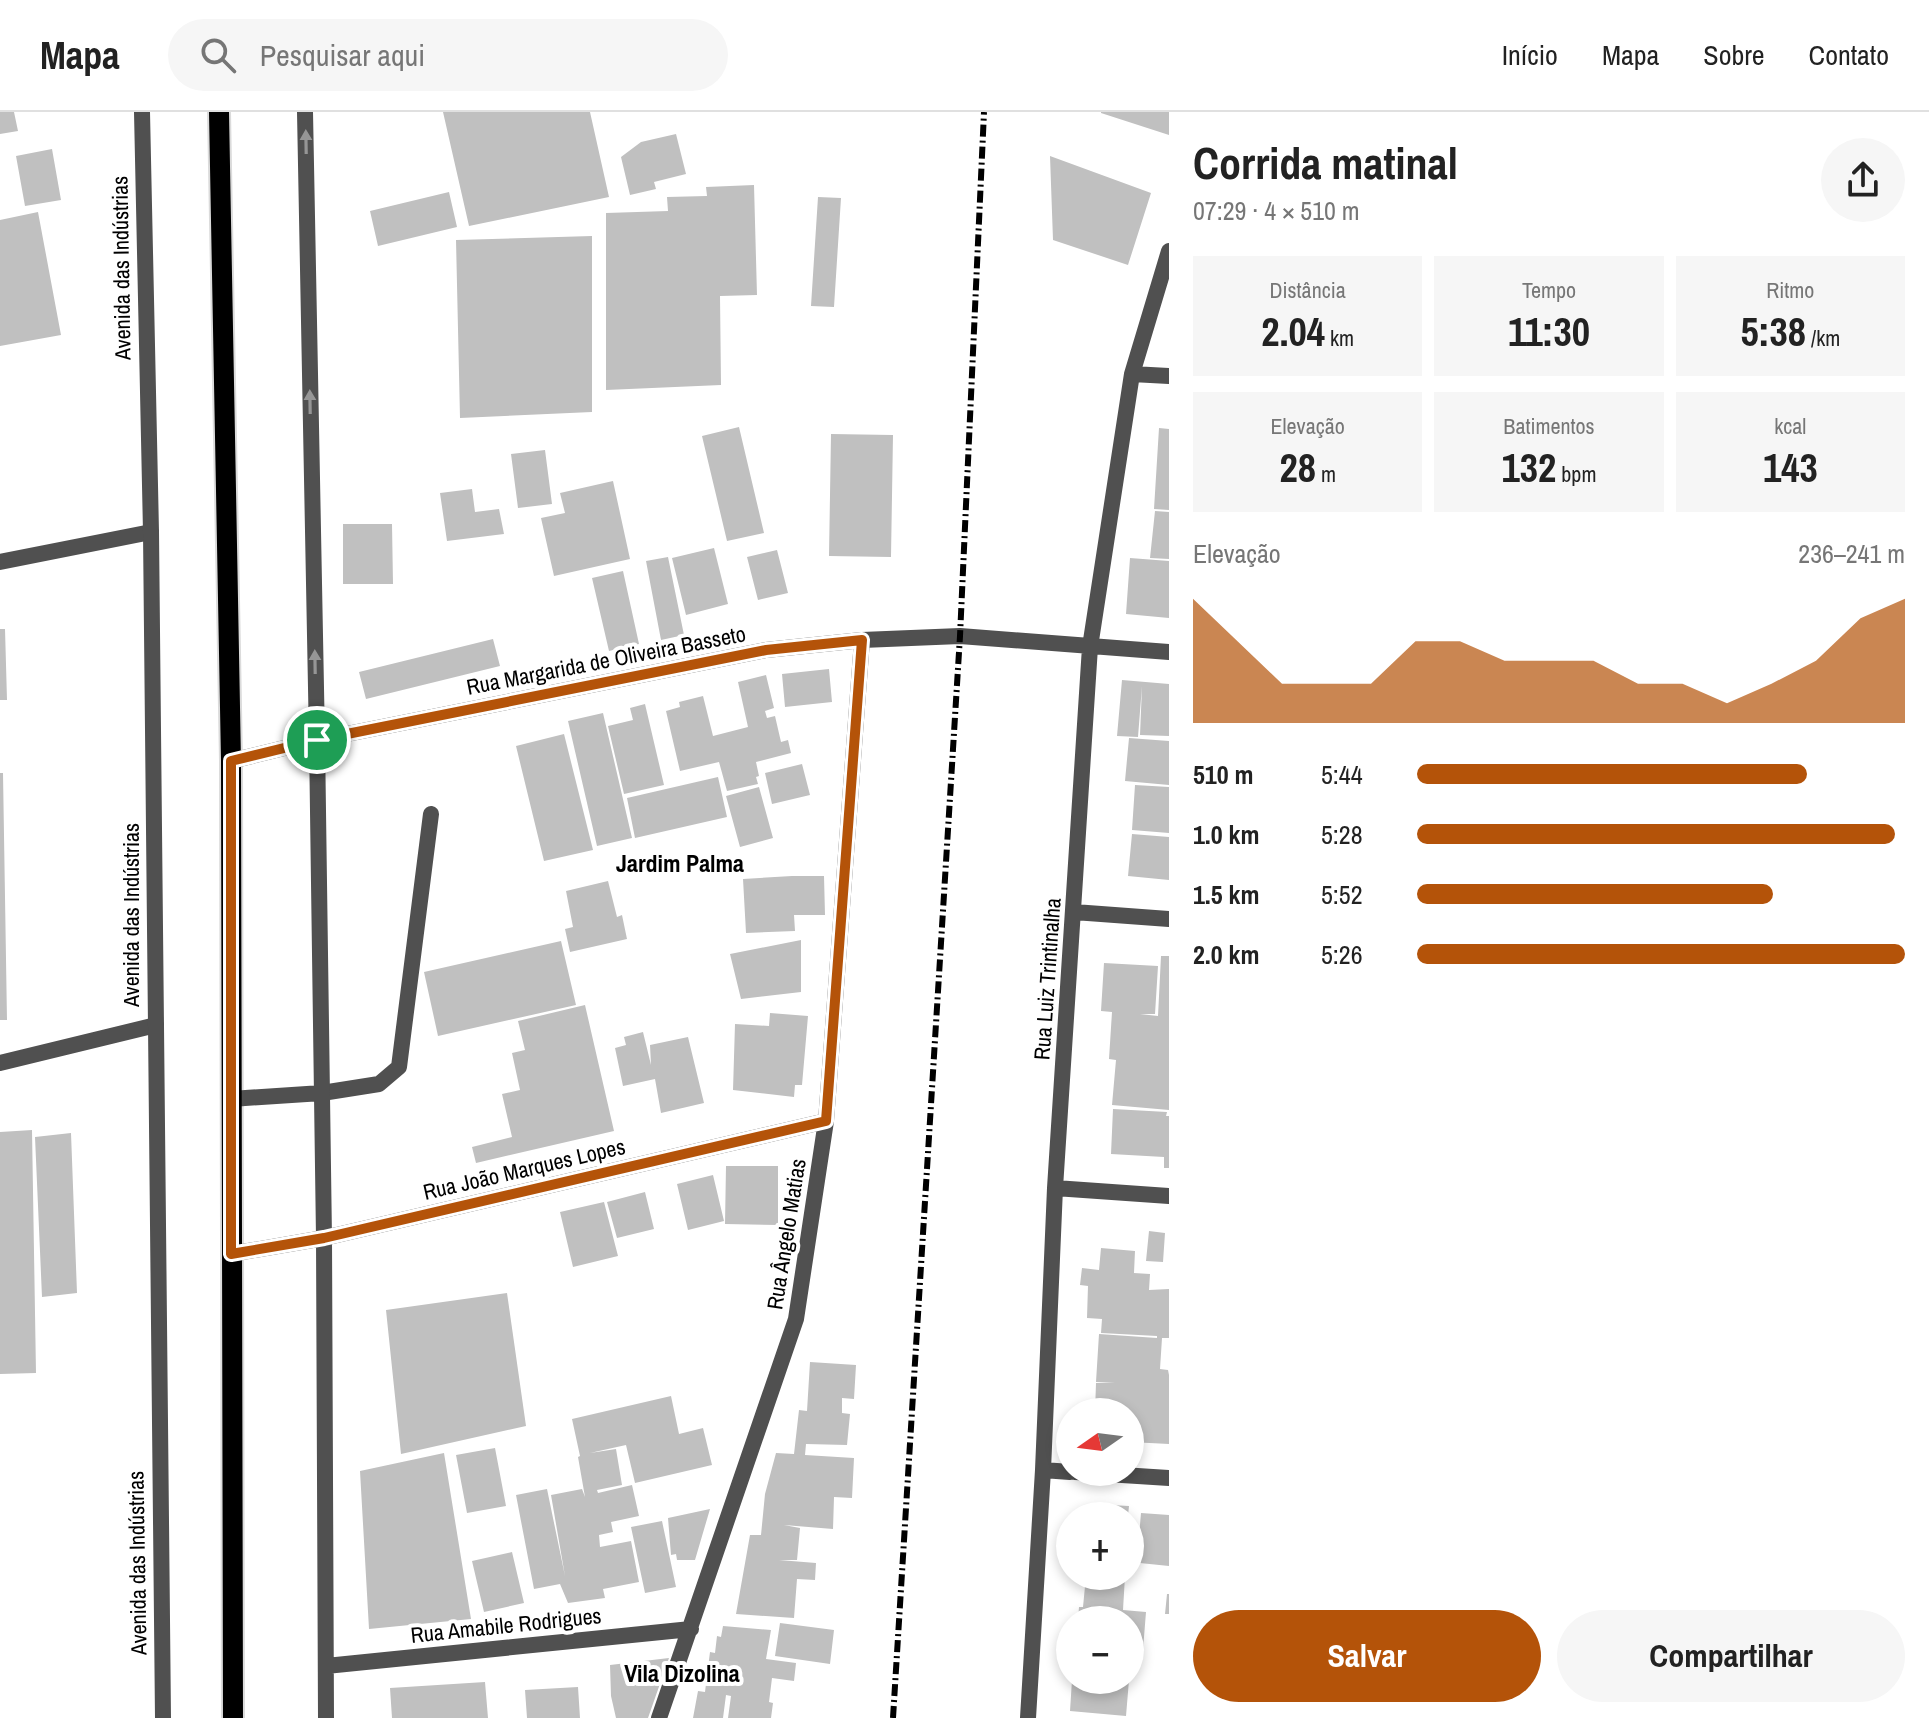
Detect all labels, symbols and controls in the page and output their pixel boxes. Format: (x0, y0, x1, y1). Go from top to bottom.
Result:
search box (168, 19, 728, 91)
text: Mapa (40, 30, 120, 81)
icon: search (196, 33, 240, 77)
text: Pesquisar aqui (260, 35, 425, 75)
text: Início (1502, 36, 1558, 74)
text: Mapa (1602, 36, 1659, 74)
text: Sobre (1703, 36, 1765, 74)
text: Contato (1809, 36, 1889, 74)
one-way arrow (299, 129, 312, 154)
text: Corrida matinal (1193, 133, 1458, 193)
button: share (1821, 138, 1905, 222)
street label: Avenida das Indústrias (104, 176, 138, 361)
text: 07:29 · 4 × 510 m (1193, 193, 1360, 228)
text: Distância (1270, 275, 1346, 305)
text: Tempo (1522, 275, 1576, 305)
text: Ritmo (1766, 275, 1814, 305)
text: 2.04 (1261, 305, 1325, 358)
text: 11:30 (1508, 305, 1590, 358)
text: 5:38 (1740, 305, 1806, 358)
text: km (1325, 323, 1354, 353)
text: /km (1806, 323, 1840, 353)
one-way arrow (304, 389, 317, 414)
text: Elevação (1271, 411, 1345, 441)
text: Batimentos (1503, 411, 1595, 441)
text: kcal (1774, 411, 1806, 441)
text: 28 (1279, 441, 1316, 494)
text: 132 (1502, 441, 1556, 494)
text: 143 (1763, 441, 1818, 494)
text: m (1316, 459, 1336, 489)
text: bpm (1556, 459, 1596, 489)
text: Elevação (1193, 536, 1281, 571)
text: 236–241 m (1798, 536, 1905, 571)
street label: Rua Margarida de Oliveira Basseto (464, 618, 748, 702)
one-way arrow (309, 649, 322, 674)
pin (283, 706, 351, 774)
icon: arrive (295, 718, 339, 762)
text: 510 m (1193, 757, 1253, 792)
text: 5:44 (1321, 757, 1363, 792)
text: 1.0 km (1193, 817, 1259, 852)
text: 5:28 (1321, 817, 1363, 852)
street label: Avenida das Indústrias (116, 823, 146, 1008)
district label: Jardim Palma (616, 847, 744, 879)
text: 1.5 km (1193, 877, 1259, 912)
text: 5:52 (1321, 877, 1363, 912)
street label: Rua Luiz Trintinalha (1026, 897, 1068, 1061)
text: 2.0 km (1193, 937, 1259, 972)
text: 5:26 (1321, 937, 1363, 972)
street label: Rua João Marques Lopes (420, 1131, 628, 1207)
street label: Rua Ângelo Matias (759, 1156, 813, 1312)
north arrow (1056, 1398, 1144, 1486)
map controls (1056, 1398, 1144, 1694)
street label: Avenida das Indústrias (120, 1471, 154, 1656)
button: + (1056, 1502, 1144, 1590)
street label: Rua Amabile Rodrigues (409, 1600, 603, 1650)
button: − (1056, 1606, 1144, 1694)
button: Salvar (1193, 1610, 1541, 1702)
button: Compartilhar (1557, 1610, 1905, 1702)
district label: Vila Dizolina (624, 1657, 740, 1689)

